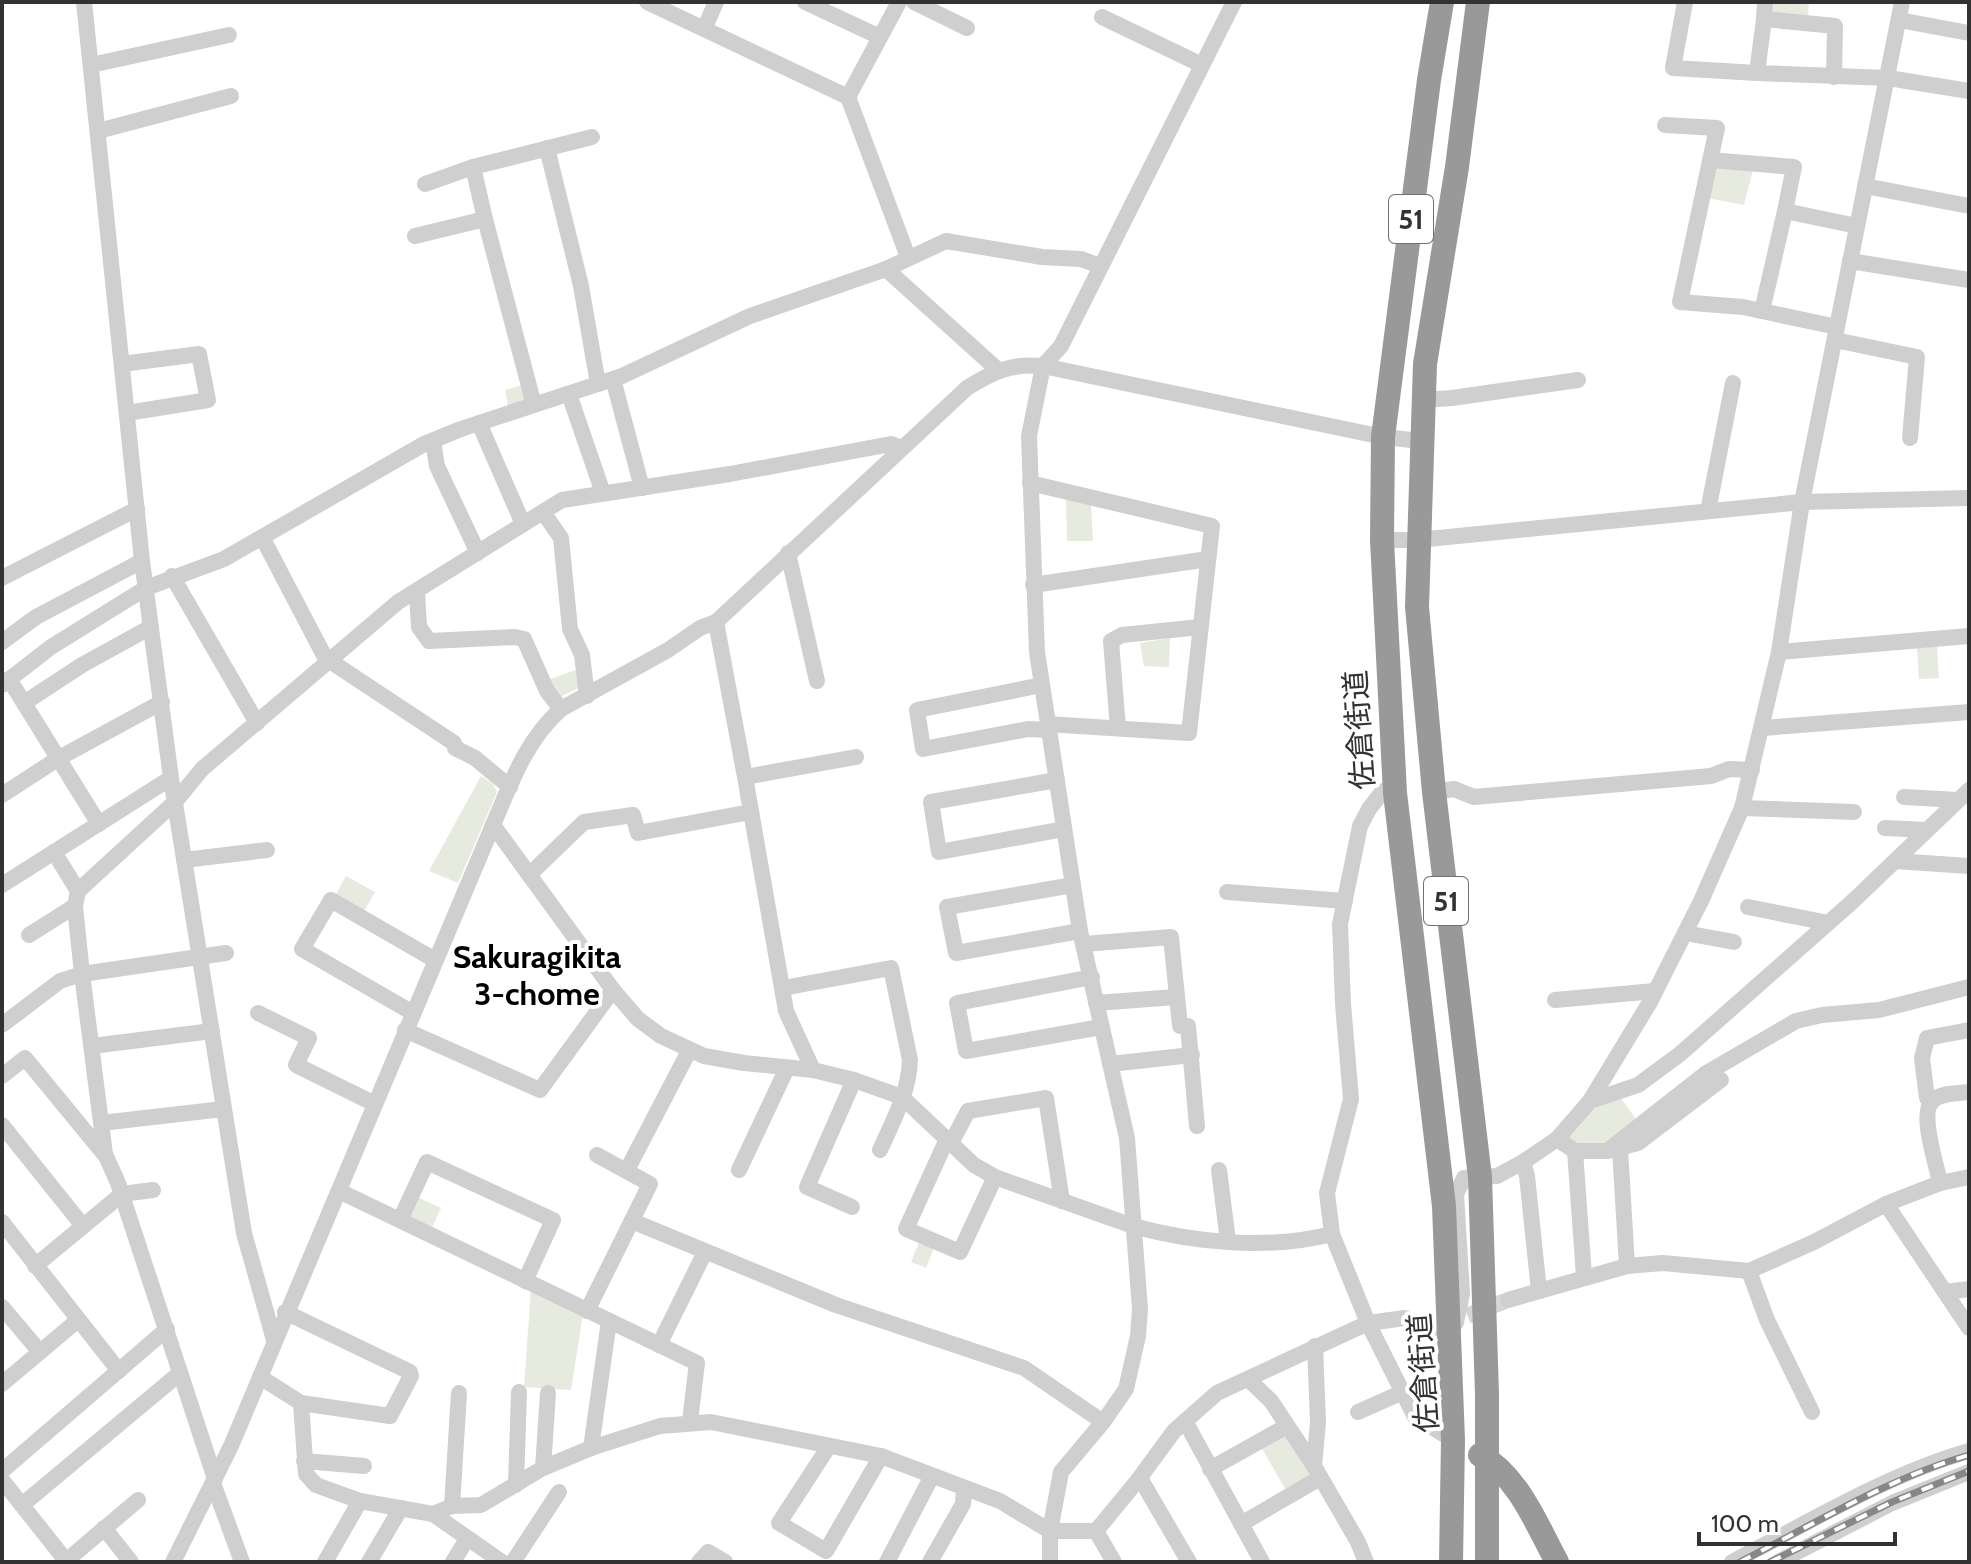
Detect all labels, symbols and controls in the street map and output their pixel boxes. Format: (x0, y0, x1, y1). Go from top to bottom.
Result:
road number: 51 (1389, 195, 1433, 243)
street label: 佐倉街道 (1336, 669, 1382, 791)
road number: 51 (1424, 877, 1468, 925)
district label: Sakuragikita 3-chome (453, 937, 621, 1013)
street label: 佐倉街道 (1400, 1312, 1446, 1434)
scale bar (1699, 1496, 1895, 1546)
text: 100 m (1711, 1509, 1779, 1538)

